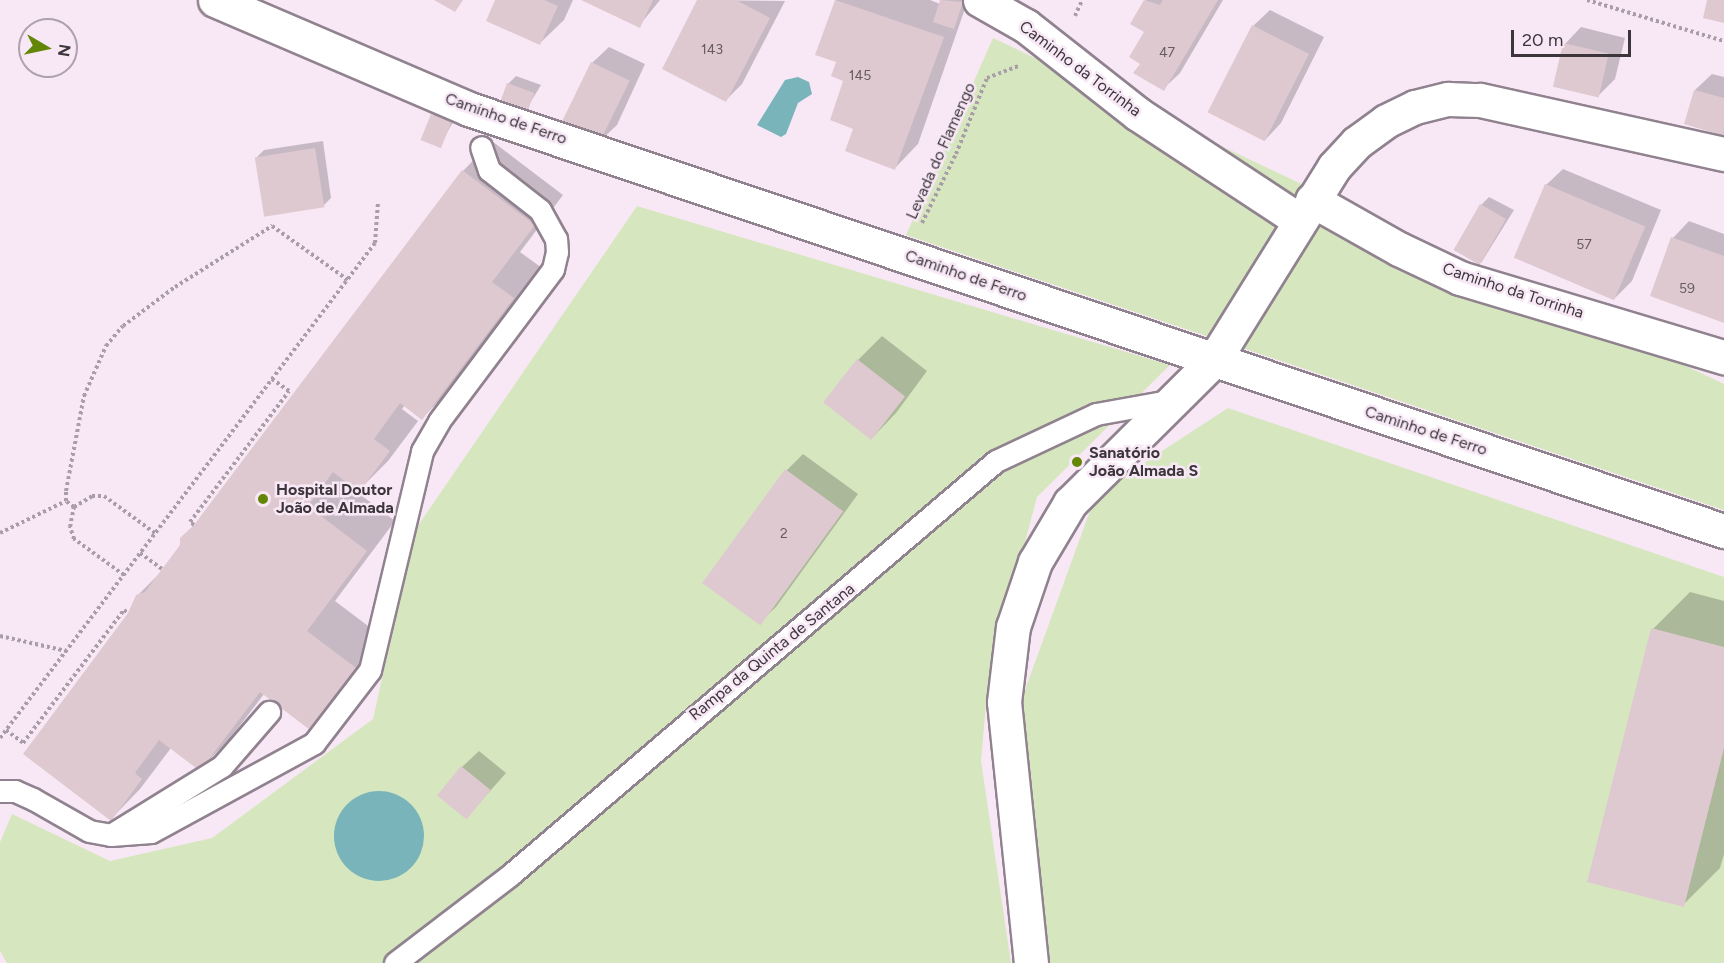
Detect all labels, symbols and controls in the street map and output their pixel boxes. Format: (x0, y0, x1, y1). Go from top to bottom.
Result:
street label: Caminho da Torrinha (1015, 17, 1145, 121)
north arrow (18, 18, 78, 78)
scale bar (1514, 18, 1634, 56)
text: 20 m (1522, 29, 1563, 51)
house number: 143 (701, 42, 723, 58)
text: N (54, 43, 75, 58)
house number: 47 (1159, 45, 1175, 61)
house number: 145 (849, 68, 871, 84)
street label: Levada do Flamengo (902, 80, 980, 222)
street label: Caminho de Ferro (443, 89, 569, 149)
house number: 57 (1576, 237, 1592, 253)
street label: Caminho de Ferro (903, 246, 1029, 306)
street label: Caminho da Torrinha (1440, 259, 1586, 323)
house number: 59 (1679, 281, 1695, 297)
street label: Caminho de Ferro (1362, 402, 1490, 460)
place label: Sanatório João Almada S (1089, 443, 1198, 481)
marker: Sanatório João Almada S (1070, 455, 1084, 469)
place label: Hospital Doutor João de Almada (276, 480, 394, 518)
marker: Hospital Doutor João de Almada (254, 490, 272, 508)
house number: 2 (780, 526, 788, 542)
street label: Rampa da Quinta de Santana (685, 579, 859, 725)

